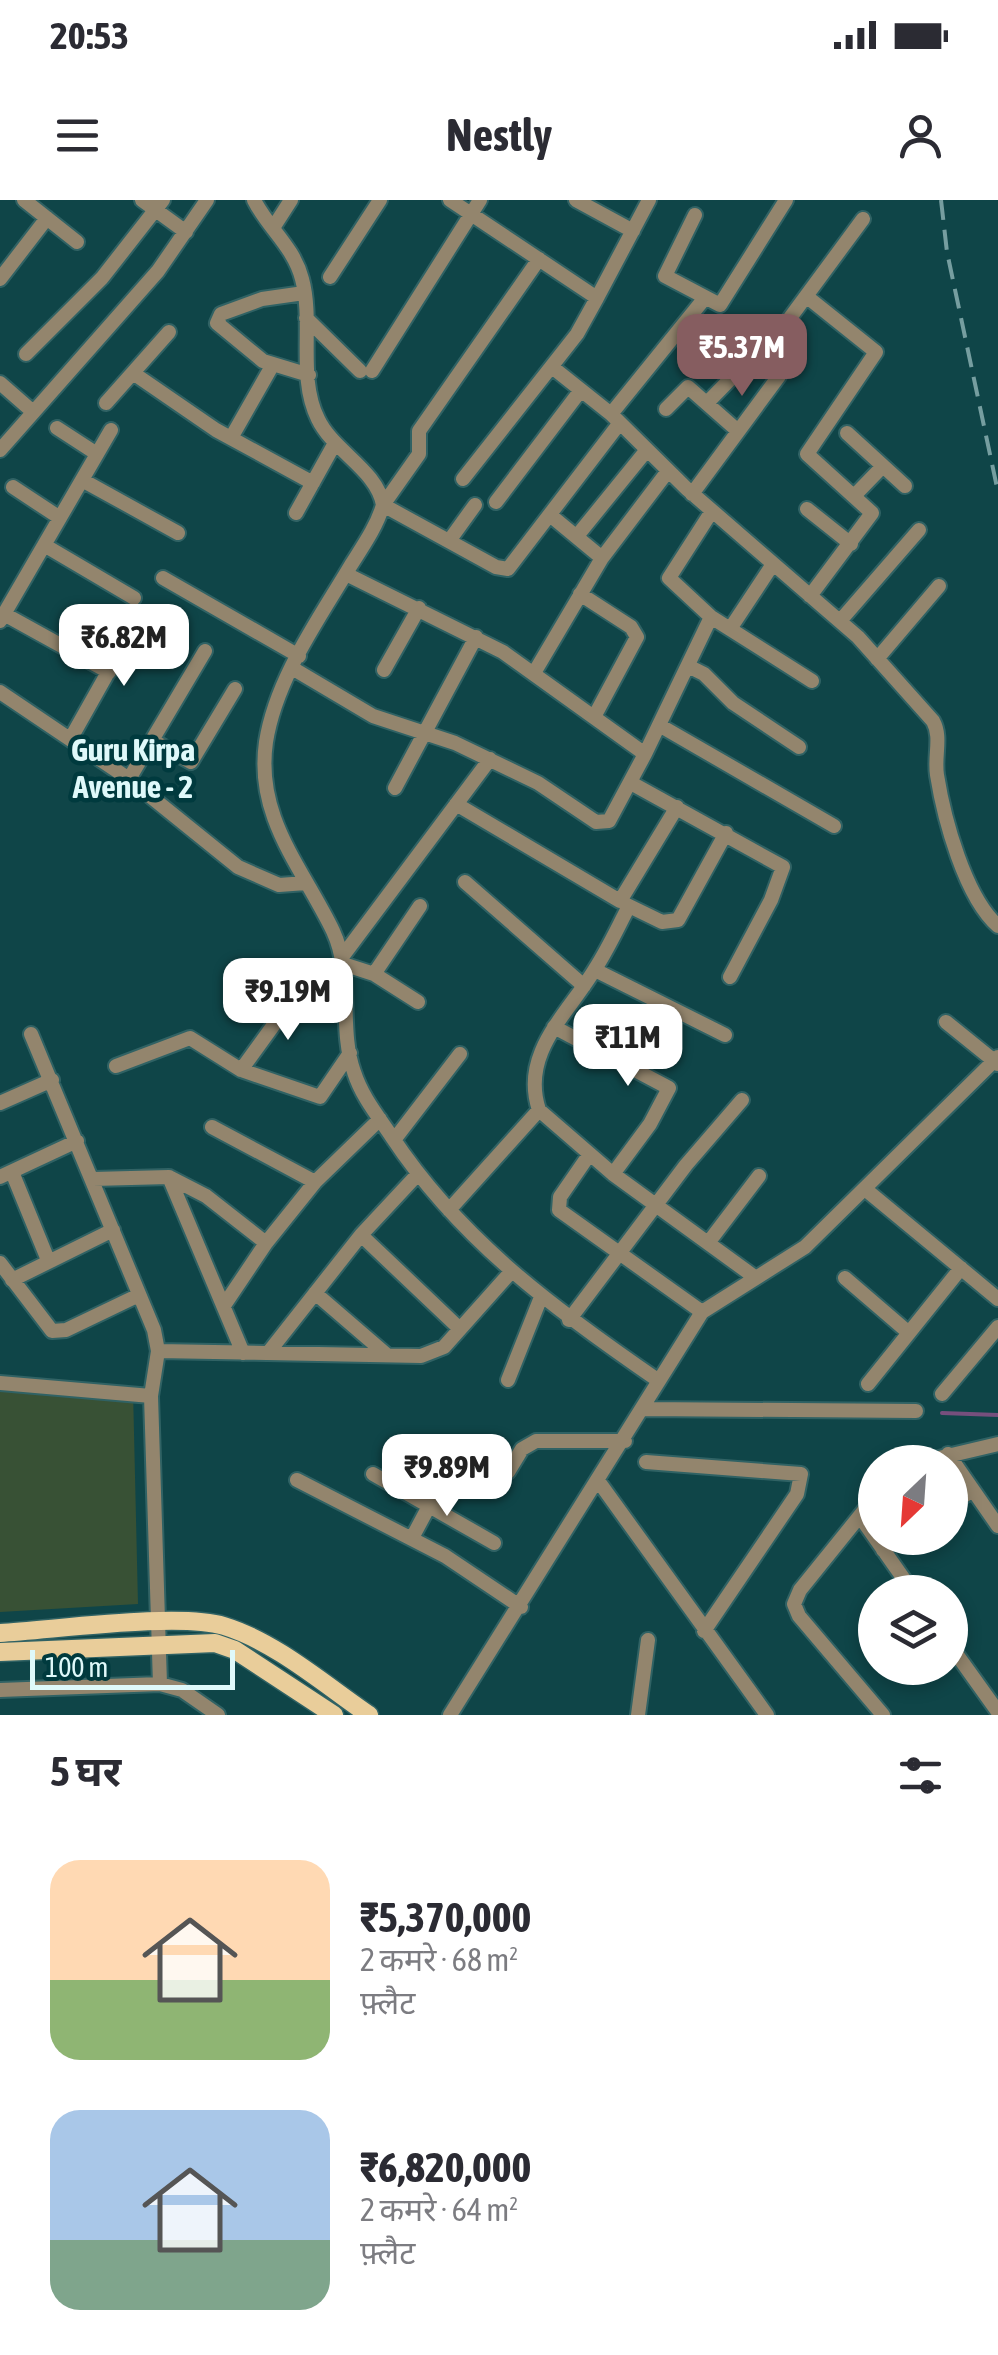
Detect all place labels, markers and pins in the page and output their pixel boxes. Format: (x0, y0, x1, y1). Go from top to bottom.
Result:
pin: ₹5.37M (661, 314, 823, 399)
pin: ₹6.82M (43, 604, 205, 689)
pin: ₹9.19M (207, 958, 369, 1043)
pin: ₹11M (569, 1004, 687, 1089)
pin: ₹9.89M (366, 1434, 528, 1519)

